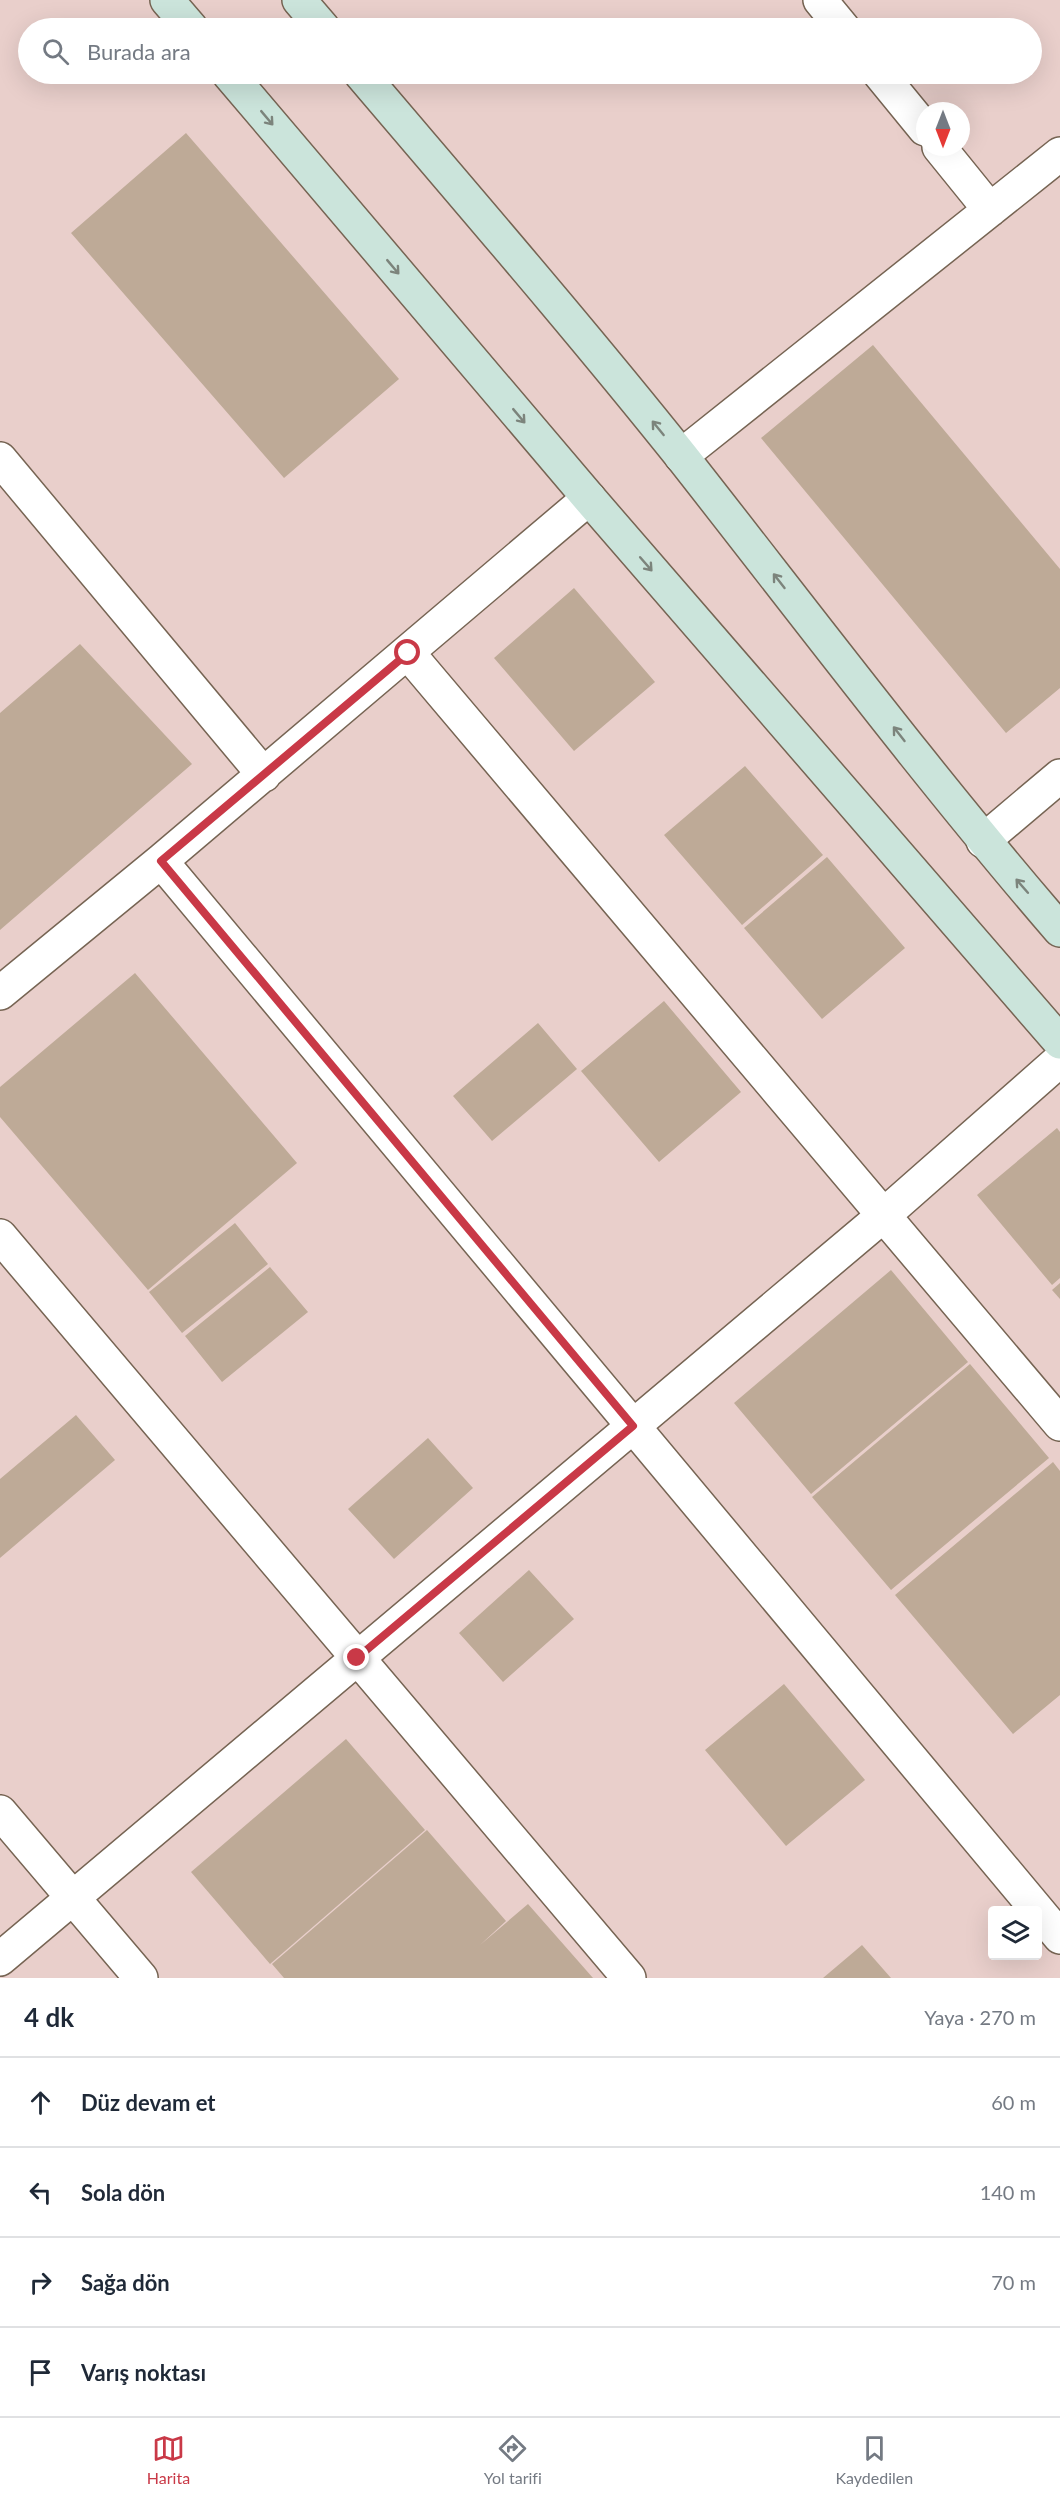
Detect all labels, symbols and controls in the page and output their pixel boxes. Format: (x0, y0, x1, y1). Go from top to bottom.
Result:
search box (18, 18, 1042, 84)
icon: search (39, 35, 72, 68)
text: Burada ara (87, 38, 191, 65)
north arrow (916, 102, 970, 156)
one-way arrow (260, 110, 274, 125)
one-way arrow (386, 259, 400, 274)
one-way arrow (512, 408, 526, 423)
one-way arrow (651, 421, 665, 436)
one-way arrow (639, 556, 653, 571)
one-way arrow (772, 573, 785, 589)
route start (394, 639, 420, 665)
one-way arrow (893, 727, 906, 743)
one-way arrow (1015, 879, 1029, 894)
route end (343, 1644, 369, 1670)
map controls (988, 1906, 1042, 1960)
button: layers (988, 1906, 1042, 1960)
text: 4 dk (24, 2001, 74, 2033)
text: Yaya · 270 m (924, 2005, 1036, 2029)
icon: ahead (24, 2086, 57, 2119)
text: Düz devam et (81, 2089, 216, 2116)
text: 60 m (991, 2090, 1036, 2114)
icon: left (24, 2176, 57, 2209)
text: Sola dön (81, 2179, 165, 2206)
text: 140 m (980, 2180, 1036, 2204)
icon: right (24, 2266, 57, 2299)
text: Sağa dön (81, 2269, 170, 2296)
text: 70 m (991, 2270, 1036, 2294)
icon: arrive (24, 2356, 57, 2389)
text: Varış noktası (81, 2359, 206, 2386)
tab: Harita (147, 2432, 190, 2487)
tab: Yol tarifi (484, 2432, 542, 2487)
tab: Kaydedilen (835, 2432, 913, 2487)

